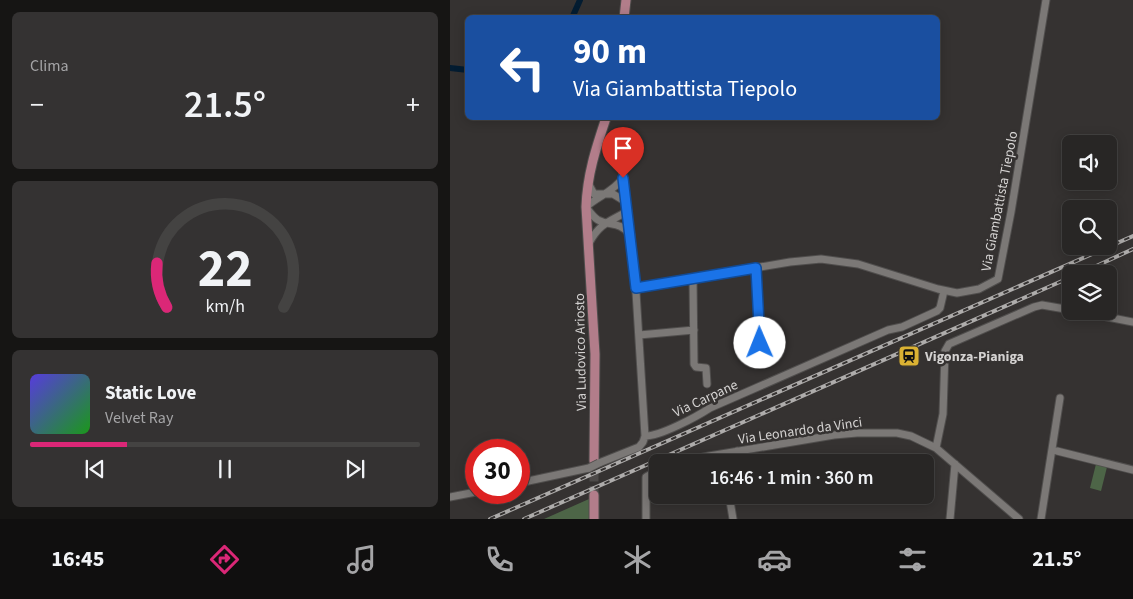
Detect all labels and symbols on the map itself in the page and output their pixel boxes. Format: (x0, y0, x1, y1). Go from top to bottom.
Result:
pin (602, 127, 644, 178)
street label: Via Giambattista Tiepolo (977, 129, 1023, 273)
street label: Via Ludovico Ariosto (570, 293, 592, 411)
position arrow (733, 316, 785, 368)
station icon: Vigonza-Pianiga (897, 344, 921, 368)
place label: Vigonza-Pianiga (924, 347, 1024, 367)
street label: Via Carpane (670, 375, 741, 423)
street label: Via Leonardo da Vinci (737, 412, 863, 450)
speed limit sign: 30 (465, 439, 530, 504)

